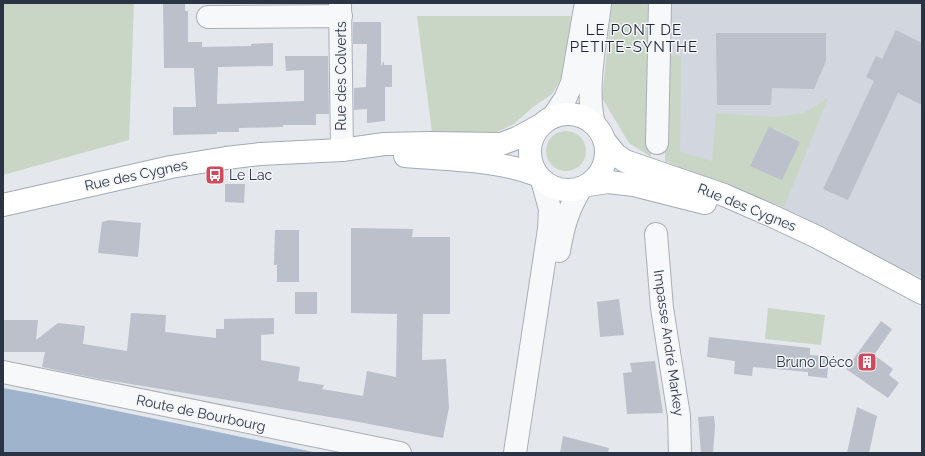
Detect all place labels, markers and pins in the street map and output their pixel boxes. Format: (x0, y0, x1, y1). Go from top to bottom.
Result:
bus stop icon: Le Lac (204, 164, 226, 186)
place label: Le Lac (229, 167, 273, 183)
building icon: Bruno Déco (856, 351, 878, 373)
place label: Bruno Déco (776, 354, 853, 370)

